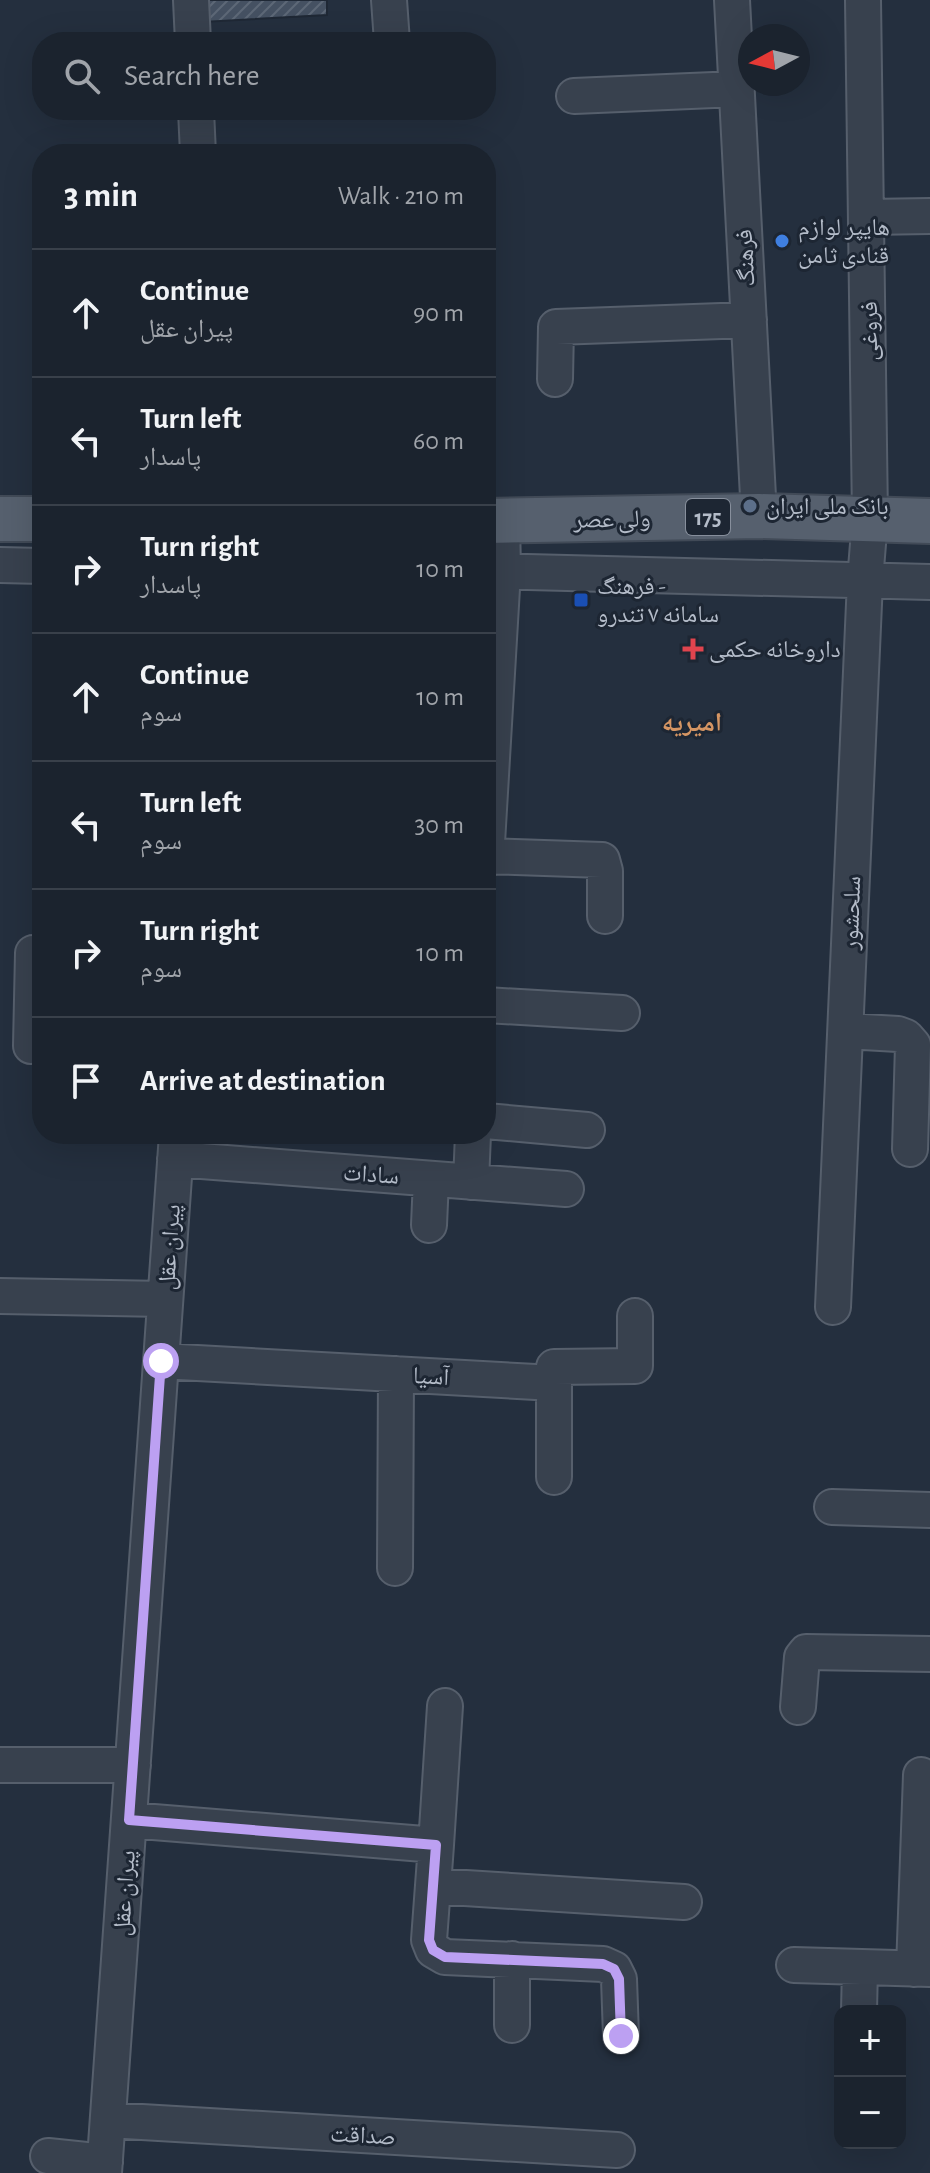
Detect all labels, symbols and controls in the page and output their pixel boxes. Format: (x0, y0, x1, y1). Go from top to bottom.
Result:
north arrow (738, 24, 810, 96)
search box (32, 32, 496, 120)
icon: search (60, 54, 104, 98)
text: Search here (124, 61, 260, 91)
text: 3 min (64, 179, 138, 213)
text: Walk · 210 m (338, 183, 464, 209)
place label: هایپر لوازم قنادی ثامن (798, 216, 890, 269)
street label: فرهنگ (733, 229, 759, 287)
marker: هایپر لوازم قنادی ثامن (773, 232, 791, 250)
text: Continue (140, 276, 249, 306)
icon: ahead (64, 291, 108, 335)
text: 90 m (413, 300, 464, 326)
street label: فروغی (858, 301, 883, 361)
text: پیران عقل (140, 316, 233, 342)
text: Turn left (140, 404, 241, 434)
icon: left (64, 419, 108, 463)
text: 60 m (413, 428, 464, 454)
text: پاسدار (140, 444, 201, 470)
place label: بانک ملی ایران (766, 495, 889, 520)
marker: بانک ملی ایران (741, 497, 759, 515)
road number: 175 (686, 499, 730, 535)
street label: ولی عصر (572, 507, 651, 534)
text: Turn right (140, 532, 259, 562)
icon: right (64, 547, 108, 591)
text: 10 m (416, 556, 464, 582)
text: پاسدار (140, 572, 201, 598)
place label: فرهنگ - سامانه ۷ تندرو (597, 575, 719, 627)
marker: فرهنگ - سامانه ۷ تندرو (572, 591, 590, 609)
place label: داروخانه حکمی (709, 638, 841, 663)
marker: داروخانه حکمی (684, 640, 702, 658)
text: Continue (140, 660, 249, 690)
icon: ahead (64, 675, 108, 719)
text: 10 m (416, 684, 464, 710)
text: سوم (140, 700, 182, 726)
district label: امیریه (662, 710, 722, 737)
text: Turn left (140, 788, 241, 818)
icon: left (64, 803, 108, 847)
text: 30 m (414, 812, 464, 838)
text: سوم (140, 828, 182, 854)
street label: سلحشور (839, 876, 865, 951)
text: Turn right (140, 916, 259, 946)
icon: right (64, 931, 108, 975)
text: 10 m (416, 940, 464, 966)
text: سوم (140, 956, 182, 982)
icon: arrive (64, 1059, 108, 1103)
text: Arrive at destination (140, 1066, 386, 1096)
street label: سادات (342, 1161, 400, 1189)
street label: پیران عقل (155, 1203, 186, 1291)
route start (143, 1343, 179, 1379)
street label: آسیا (412, 1363, 451, 1390)
street label: پیران عقل (110, 1849, 141, 1937)
map controls (834, 2005, 906, 2149)
button: + (834, 2005, 906, 2077)
route end (603, 2018, 639, 2054)
button: − (834, 2077, 906, 2149)
street label: صداقت (330, 2122, 396, 2150)

